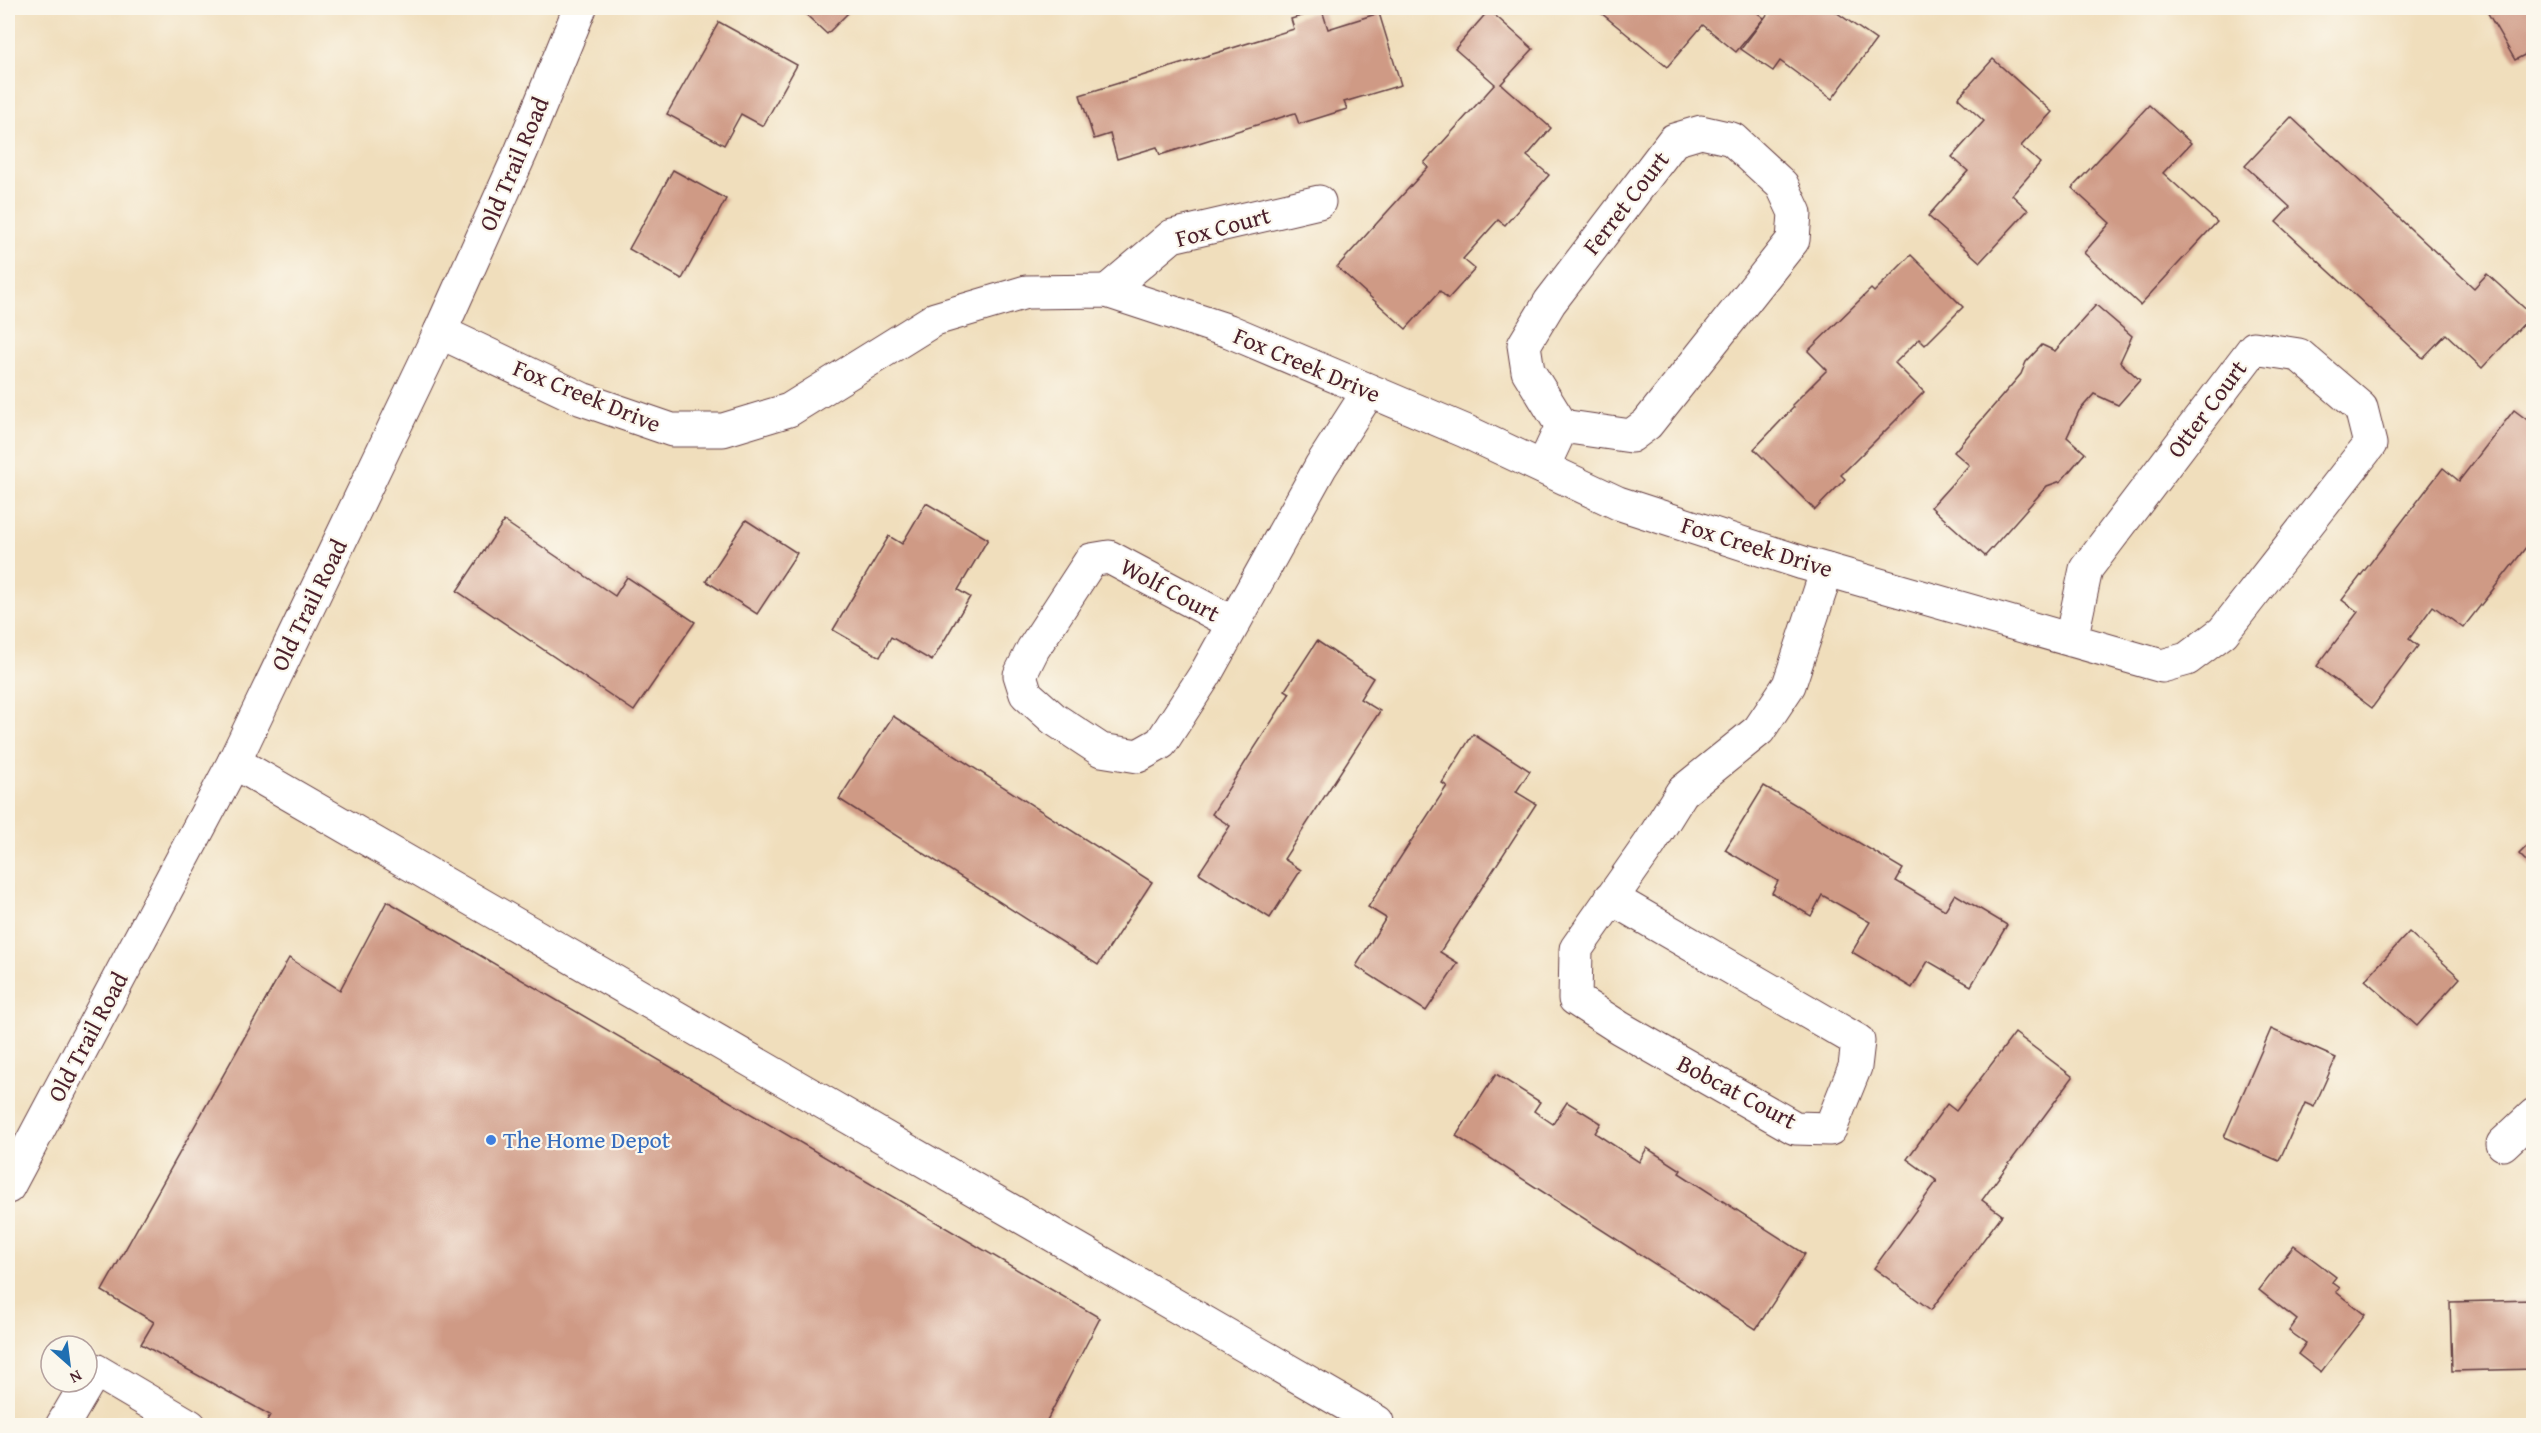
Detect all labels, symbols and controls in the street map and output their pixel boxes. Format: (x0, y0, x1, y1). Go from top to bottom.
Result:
street label: Old Trail Road (470, 91, 558, 236)
street label: Ferret Court (1574, 143, 1678, 262)
street label: Fox Court (1172, 197, 1275, 256)
street label: Fox Creek Drive (1228, 318, 1386, 411)
street label: Fox Creek Drive (508, 350, 666, 441)
street label: Otter Court (2158, 352, 2255, 465)
street label: Fox Creek Drive (1677, 507, 1837, 586)
street label: Old Trail Road (262, 533, 356, 677)
street label: Wolf Court (1114, 549, 1227, 631)
street label: Old Trail Road (39, 965, 137, 1108)
street label: Bobcat Court (1671, 1045, 1804, 1138)
place label: The Home Depot (503, 1122, 671, 1157)
marker: The Home Depot (484, 1133, 498, 1147)
north arrow (39, 1334, 99, 1394)
text: N (65, 1364, 86, 1390)

